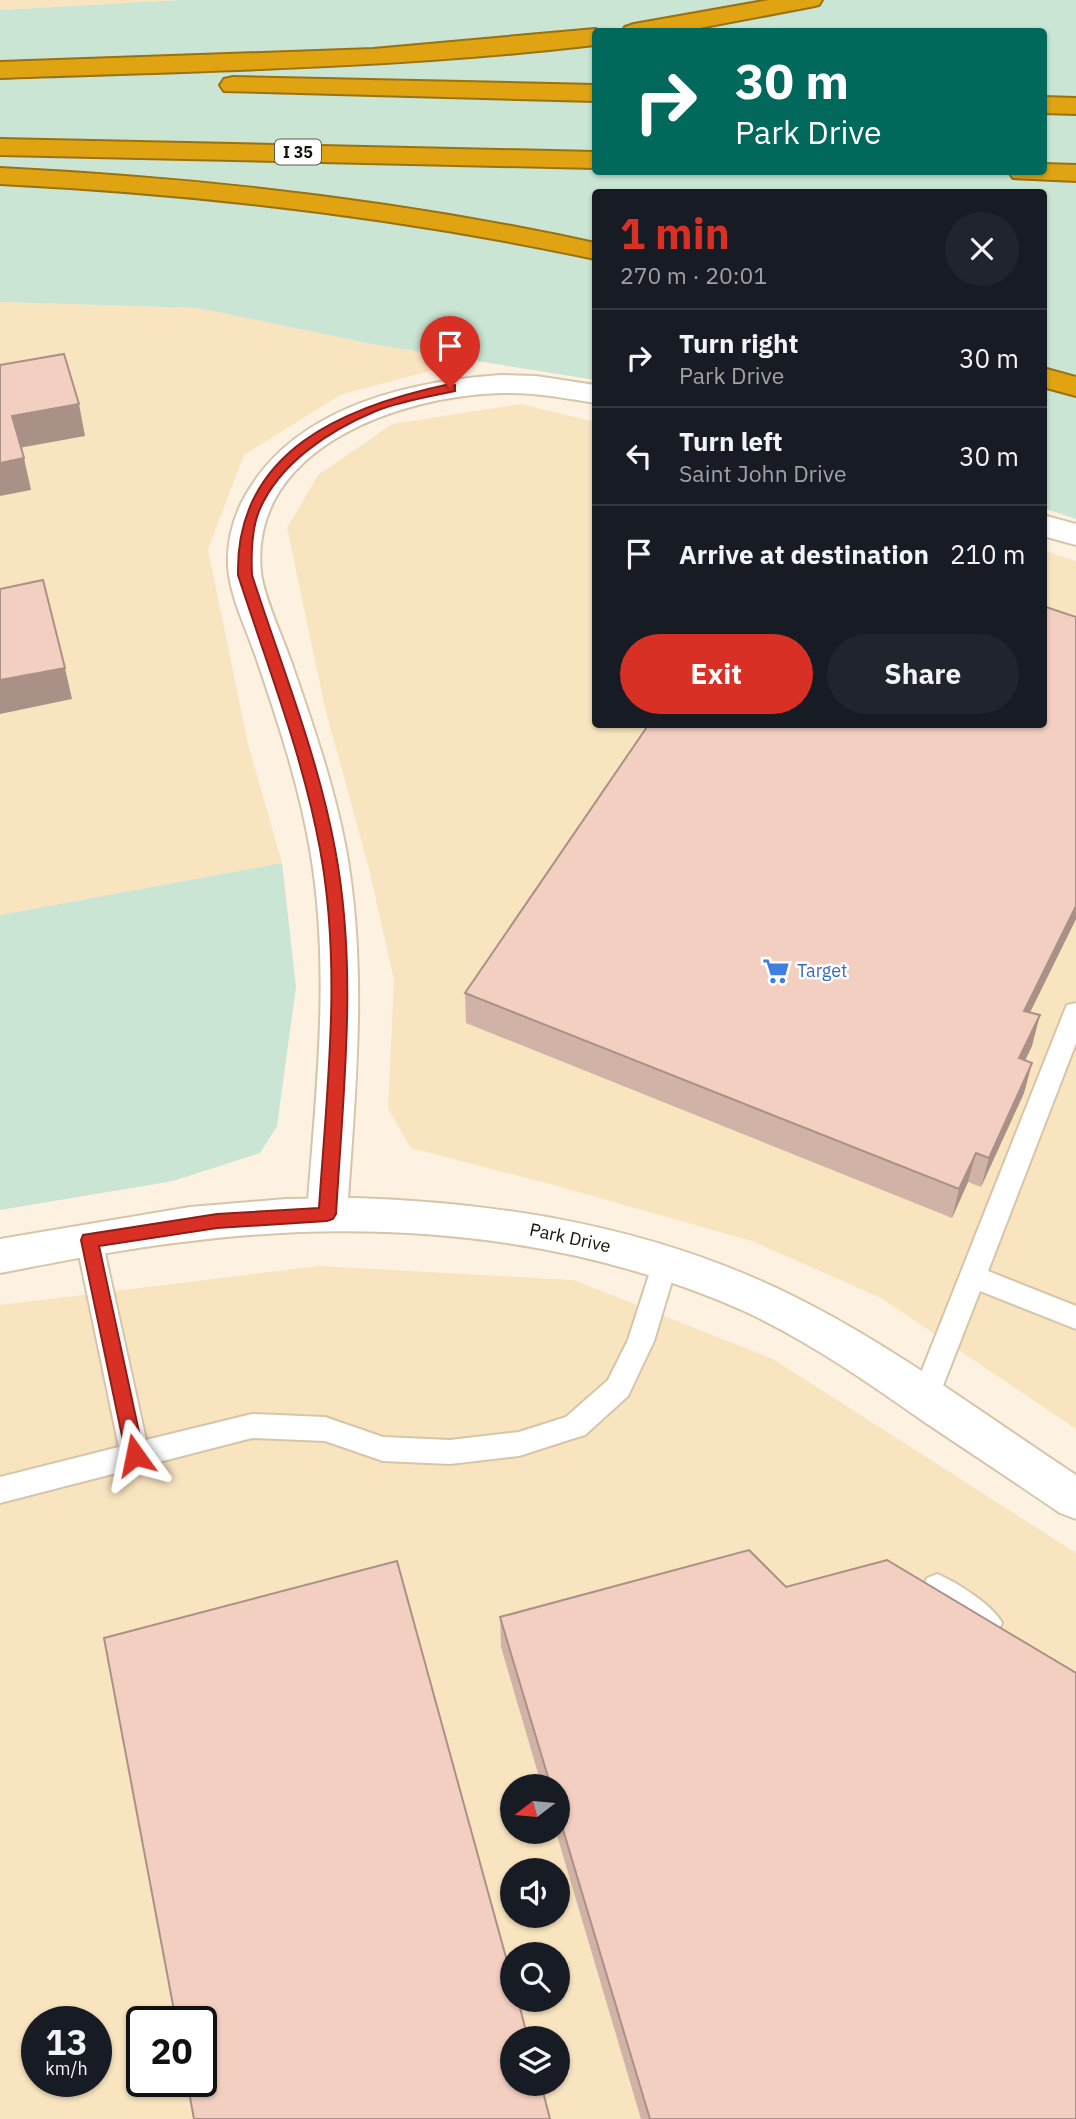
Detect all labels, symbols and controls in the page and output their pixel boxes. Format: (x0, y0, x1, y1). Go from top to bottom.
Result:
text: 30 m (735, 49, 849, 112)
icon: right (620, 56, 711, 147)
text: Park Drive (735, 111, 882, 153)
road number: I 35 (275, 140, 321, 164)
text: 1 min (620, 206, 730, 261)
button: close (945, 212, 1019, 286)
text: 270 m · 20:01 (620, 260, 767, 290)
pin (420, 316, 480, 388)
text: Turn right (679, 326, 798, 360)
icon: arrive (431, 327, 469, 365)
icon: right (620, 339, 658, 377)
text: 30 m (959, 341, 1019, 375)
text: Park Drive (679, 360, 784, 390)
text: Turn left (679, 424, 782, 458)
icon: left (620, 437, 658, 475)
text: 30 m (959, 439, 1019, 473)
text: Saint John Drive (679, 458, 847, 488)
icon: arrive (620, 535, 658, 573)
text: Arrive at destination (679, 537, 929, 571)
text: 210 m (950, 537, 1026, 571)
button: Exit (620, 634, 813, 714)
button: Share (827, 634, 1019, 714)
supermarket icon: Target (761, 956, 791, 986)
place label: Target (797, 959, 847, 982)
street label: Park Drive (527, 1218, 613, 1257)
position arrow (98, 1418, 172, 1492)
north arrow (500, 1774, 570, 1844)
map controls (500, 1774, 570, 2096)
button: sound (500, 1858, 570, 1928)
button: search (500, 1942, 570, 2012)
speed limit sign: 20 (126, 2006, 217, 2097)
text: 13 (45, 2019, 88, 2065)
button: layers (500, 2026, 570, 2096)
text: km/h (45, 2057, 88, 2080)

